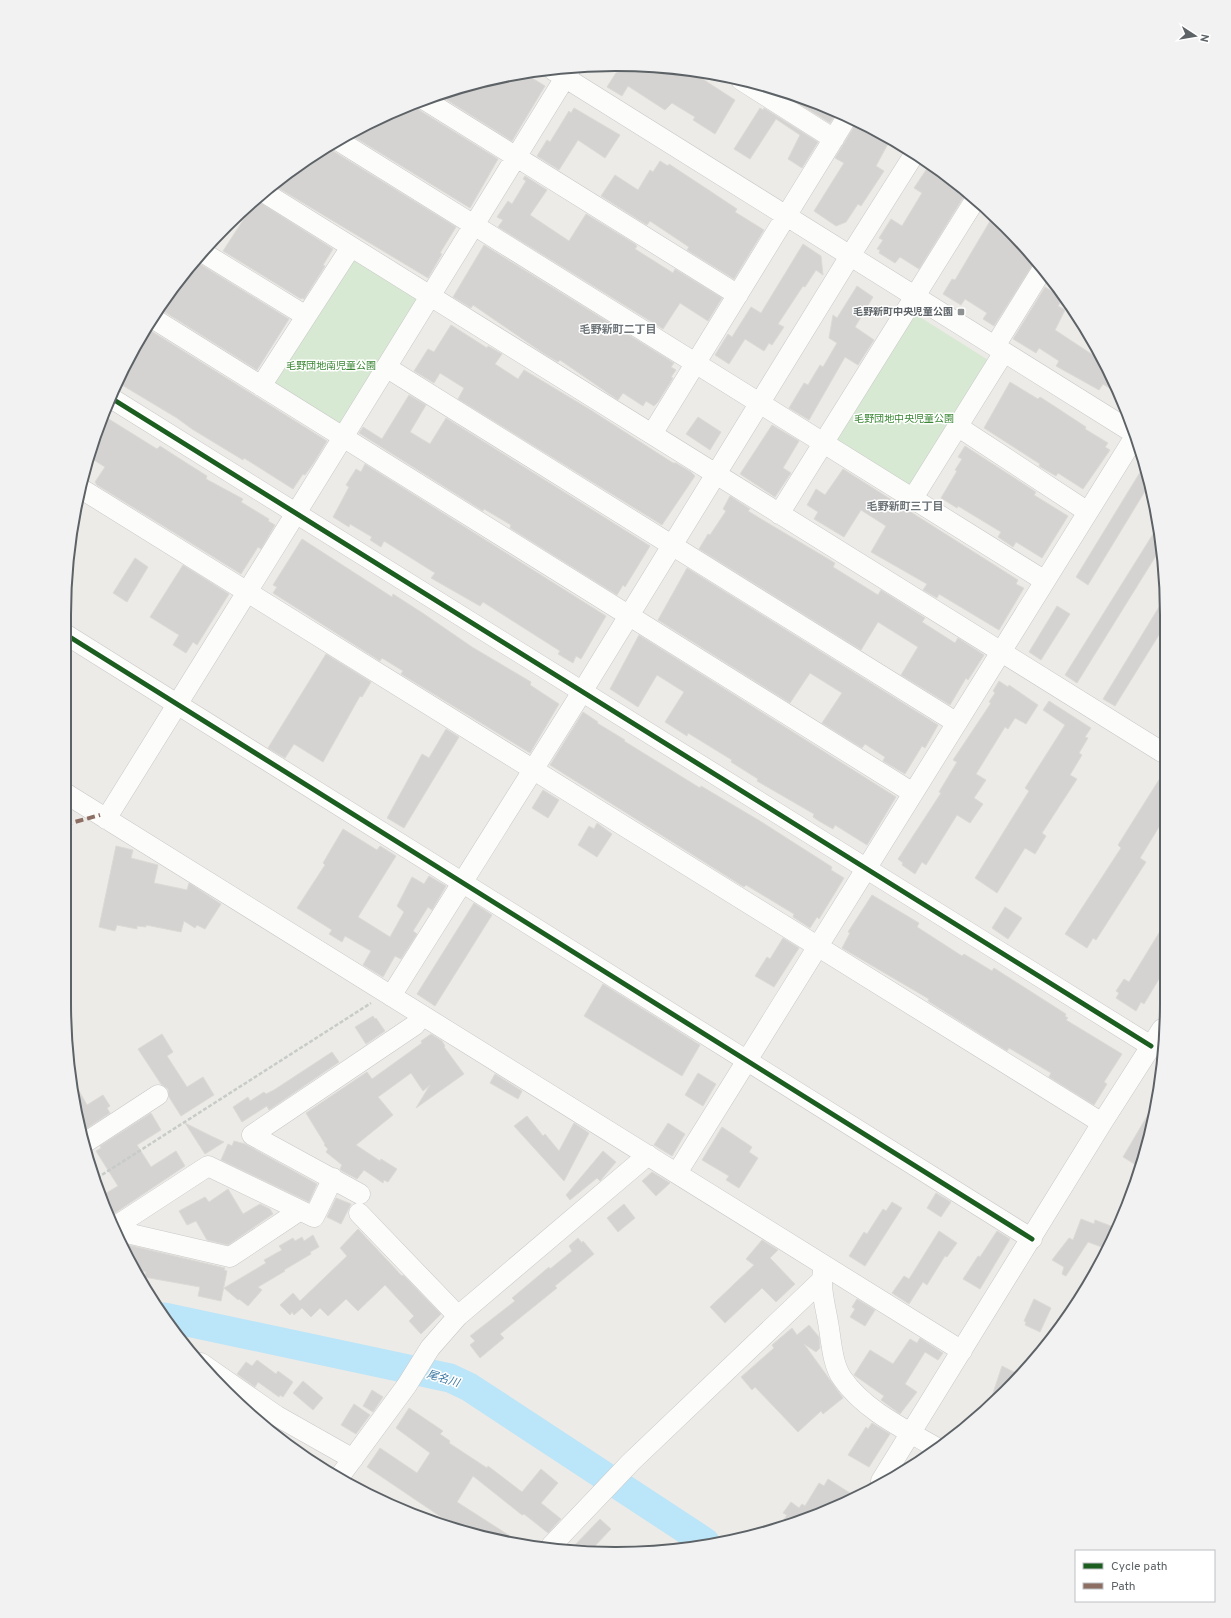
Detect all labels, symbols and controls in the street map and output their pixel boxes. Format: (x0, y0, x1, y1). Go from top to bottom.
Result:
north arrow (1175, 16, 1215, 56)
text: N (1196, 33, 1211, 43)
place label: 毛野新町中央児童公園 (853, 306, 953, 319)
marker: 毛野新町中央児童公園 (956, 307, 966, 317)
district label: 毛野新町二丁目 (580, 323, 657, 337)
park label: 毛野団地南児童公園 (286, 360, 376, 373)
park label: 毛野団地中央児童公園 (854, 413, 954, 426)
district label: 毛野新町三丁目 (867, 500, 944, 514)
water label: 尾名川 (425, 1367, 462, 1391)
legend (1075, 1550, 1215, 1602)
text: Cycle path (1111, 1559, 1168, 1575)
text: Path (1111, 1579, 1136, 1595)

